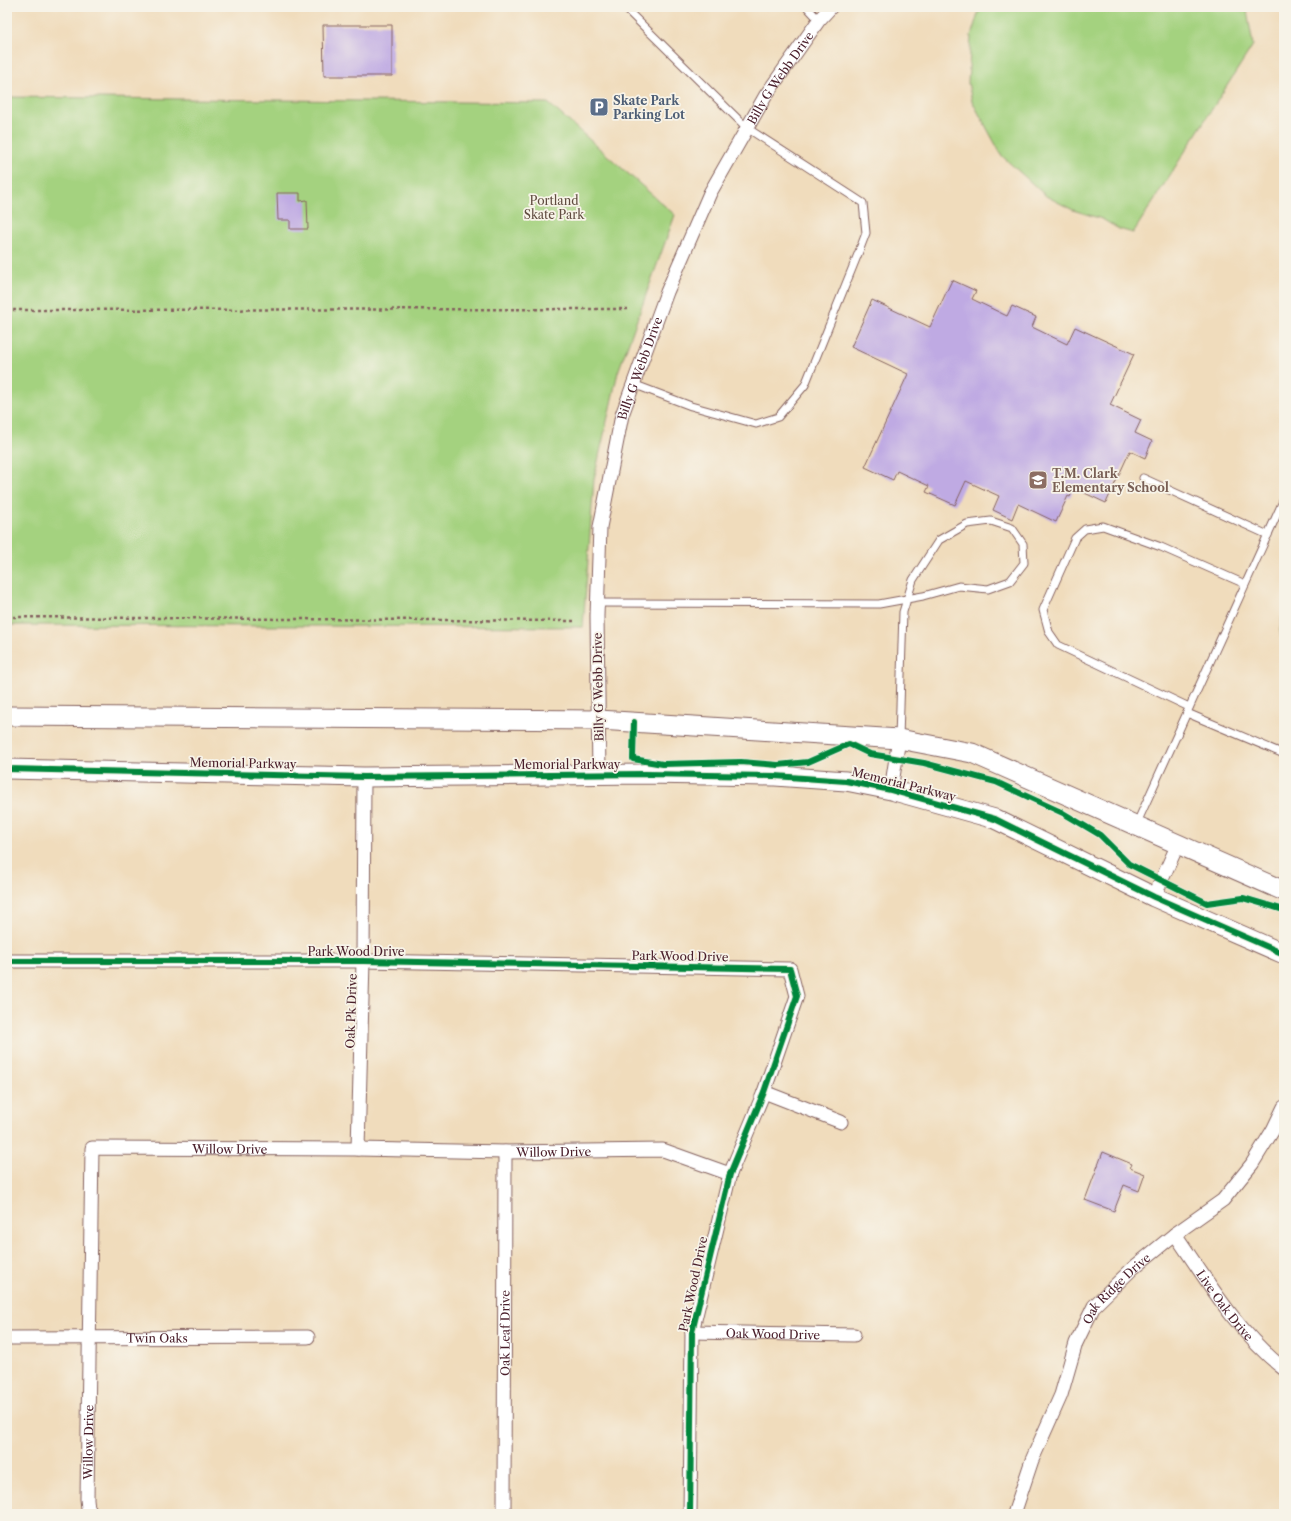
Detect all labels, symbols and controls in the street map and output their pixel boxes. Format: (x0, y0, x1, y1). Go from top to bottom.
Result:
street label: Billy G Webb Drive (743, 28, 816, 127)
place label: Skate Park Parking Lot (613, 93, 685, 122)
parking icon: Skate Park Parking Lot (588, 96, 610, 118)
park label: Portland Skate Park (524, 193, 585, 222)
street label: Billy G Webb Drive (614, 314, 665, 421)
place label: T.M. Clark Elementary School (1052, 466, 1169, 495)
school or university icon: T.M. Clark Elementary School (1027, 469, 1049, 491)
street label: Billy G Webb Drive (590, 632, 606, 741)
street label: Memorial Parkway (189, 755, 297, 771)
street label: Memorial Parkway (514, 757, 621, 772)
street label: Memorial Parkway (850, 764, 958, 804)
street label: Park Wood Drive (307, 944, 405, 959)
street label: Park Wood Drive (631, 948, 729, 964)
street label: Oak Pk Drive (342, 973, 360, 1049)
street label: Willow Drive (191, 1141, 267, 1156)
street label: Willow Drive (515, 1143, 592, 1159)
street label: Park Wood Drive (676, 1235, 710, 1333)
street label: Oak Ridge Drive (1079, 1249, 1153, 1326)
street label: Live Oak Drive (1194, 1267, 1257, 1344)
street label: Oak Leaf Drive (497, 1290, 512, 1376)
street label: Oak Wood Drive (726, 1325, 821, 1342)
street label: Twin Oaks (126, 1330, 188, 1345)
street label: Willow Drive (80, 1404, 96, 1481)

